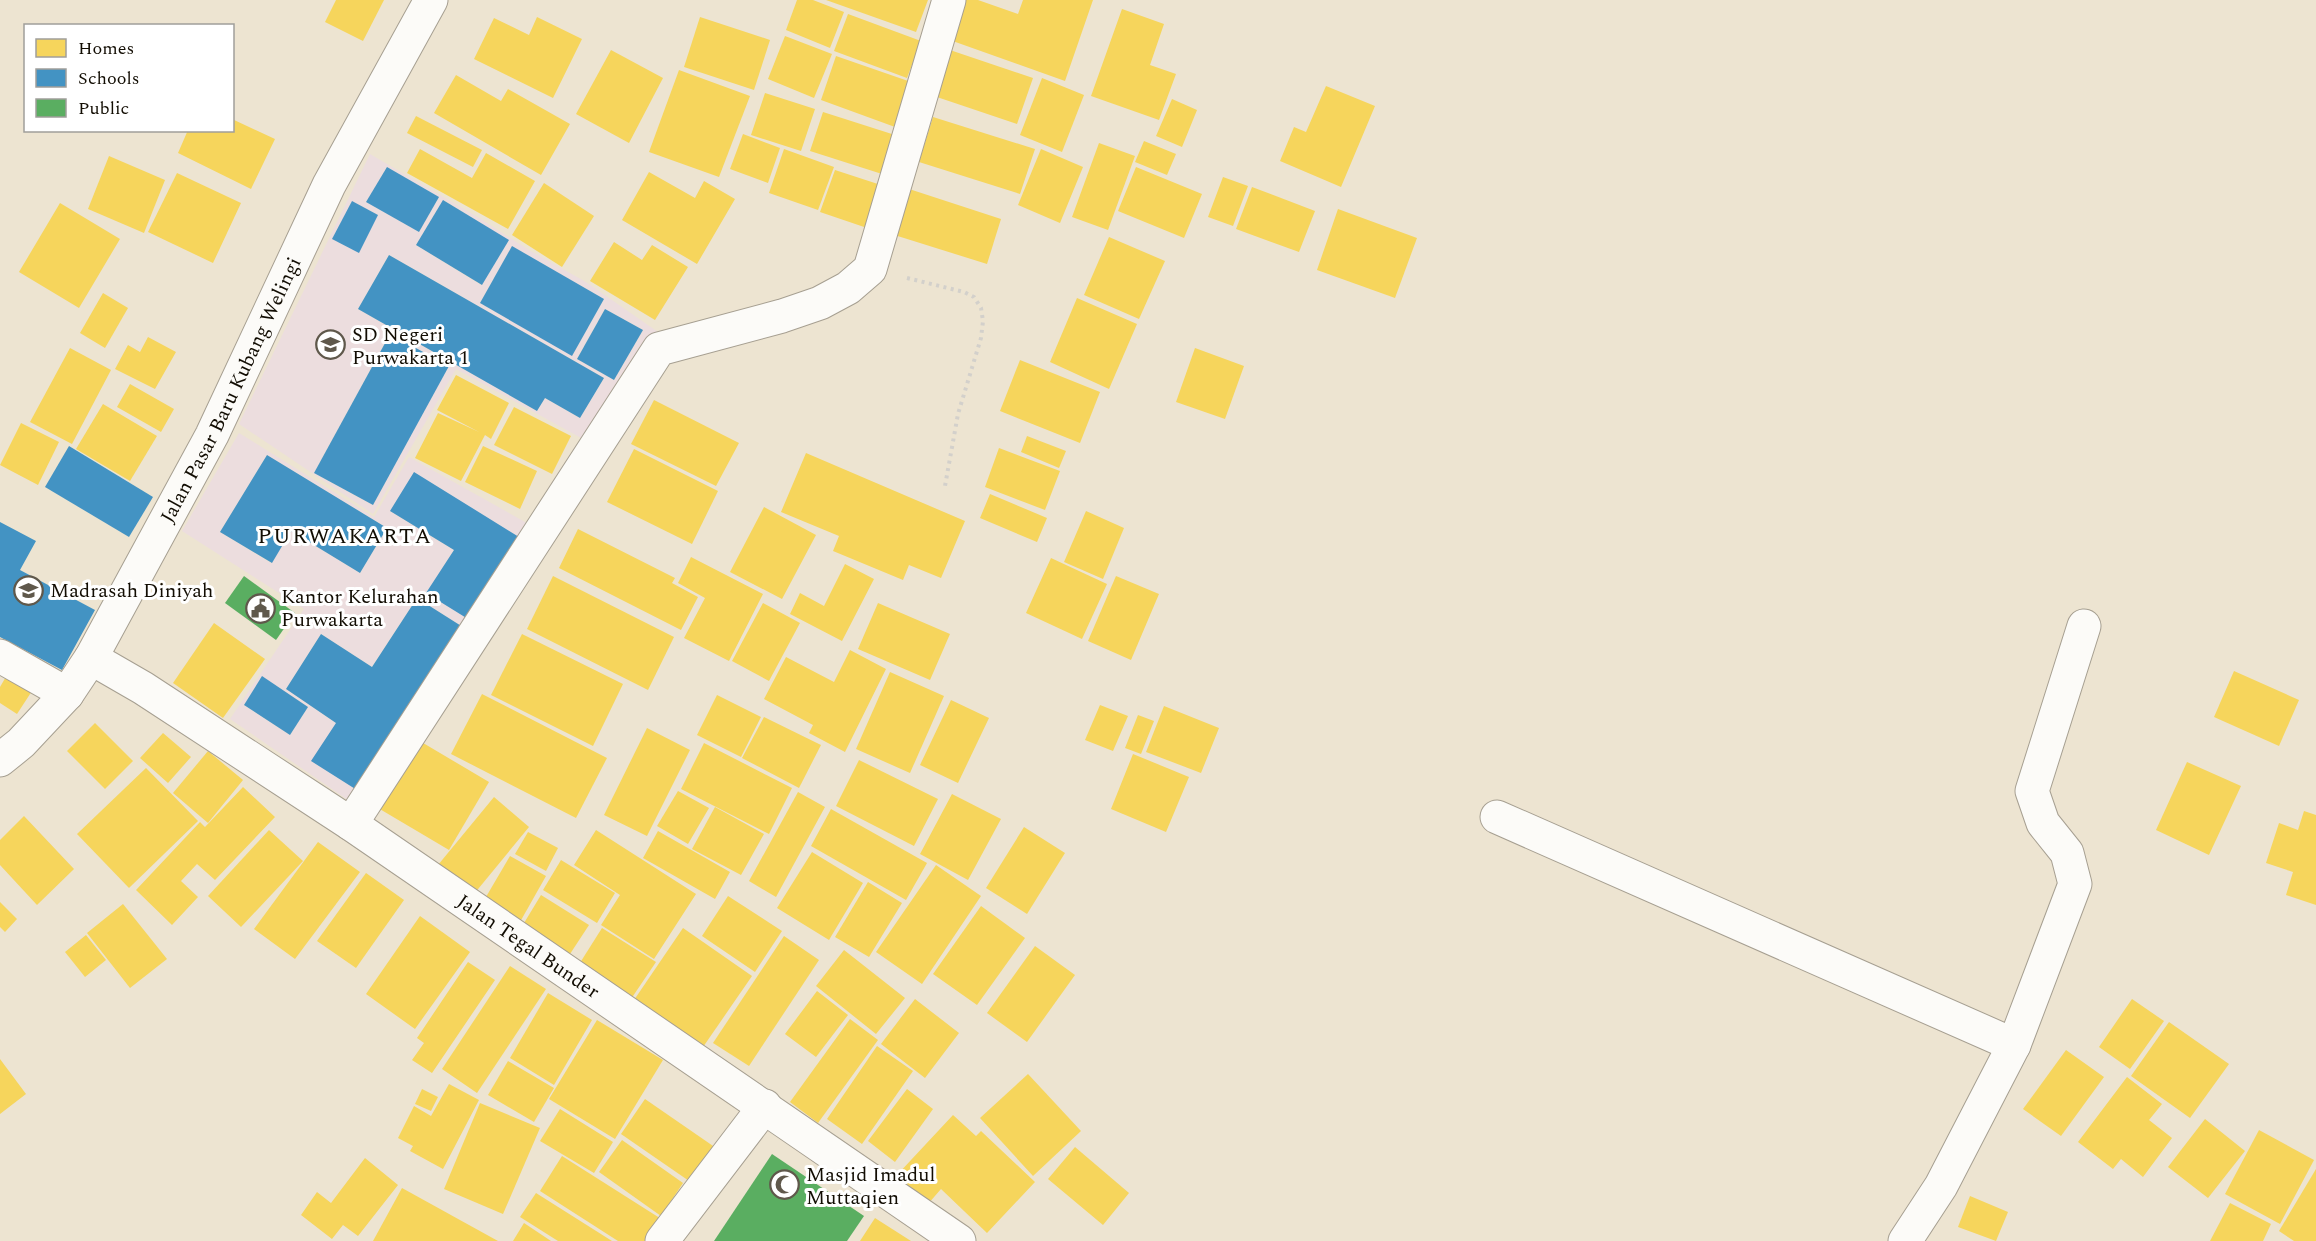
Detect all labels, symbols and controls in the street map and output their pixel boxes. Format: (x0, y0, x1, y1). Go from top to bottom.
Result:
legend (24, 24, 234, 132)
text: Homes (78, 35, 134, 62)
text: Schools (78, 65, 140, 92)
text: Public (78, 95, 129, 122)
street label: Jalan Pasar Baru Kubang Welingi (153, 252, 309, 529)
place label: SD Negeri Purwakarta 1 (352, 320, 469, 373)
school or university icon: SD Negeri Purwakarta 1 (315, 329, 347, 361)
district label: PURWAKARTA (258, 520, 432, 553)
school or university icon: Madrasah Diniyah (13, 574, 45, 606)
place label: Madrasah Diniyah (50, 576, 214, 606)
place label: Kantor Kelurahan Purwakarta (281, 582, 439, 635)
public building icon: Kantor Kelurahan Purwakarta (244, 592, 276, 624)
street label: Jalan Tegal Bunder (451, 887, 606, 1006)
place label: Masjid Imadul Muttaqien (806, 1160, 935, 1213)
mosque icon: Masjid Imadul Muttaqien (769, 1169, 801, 1201)

